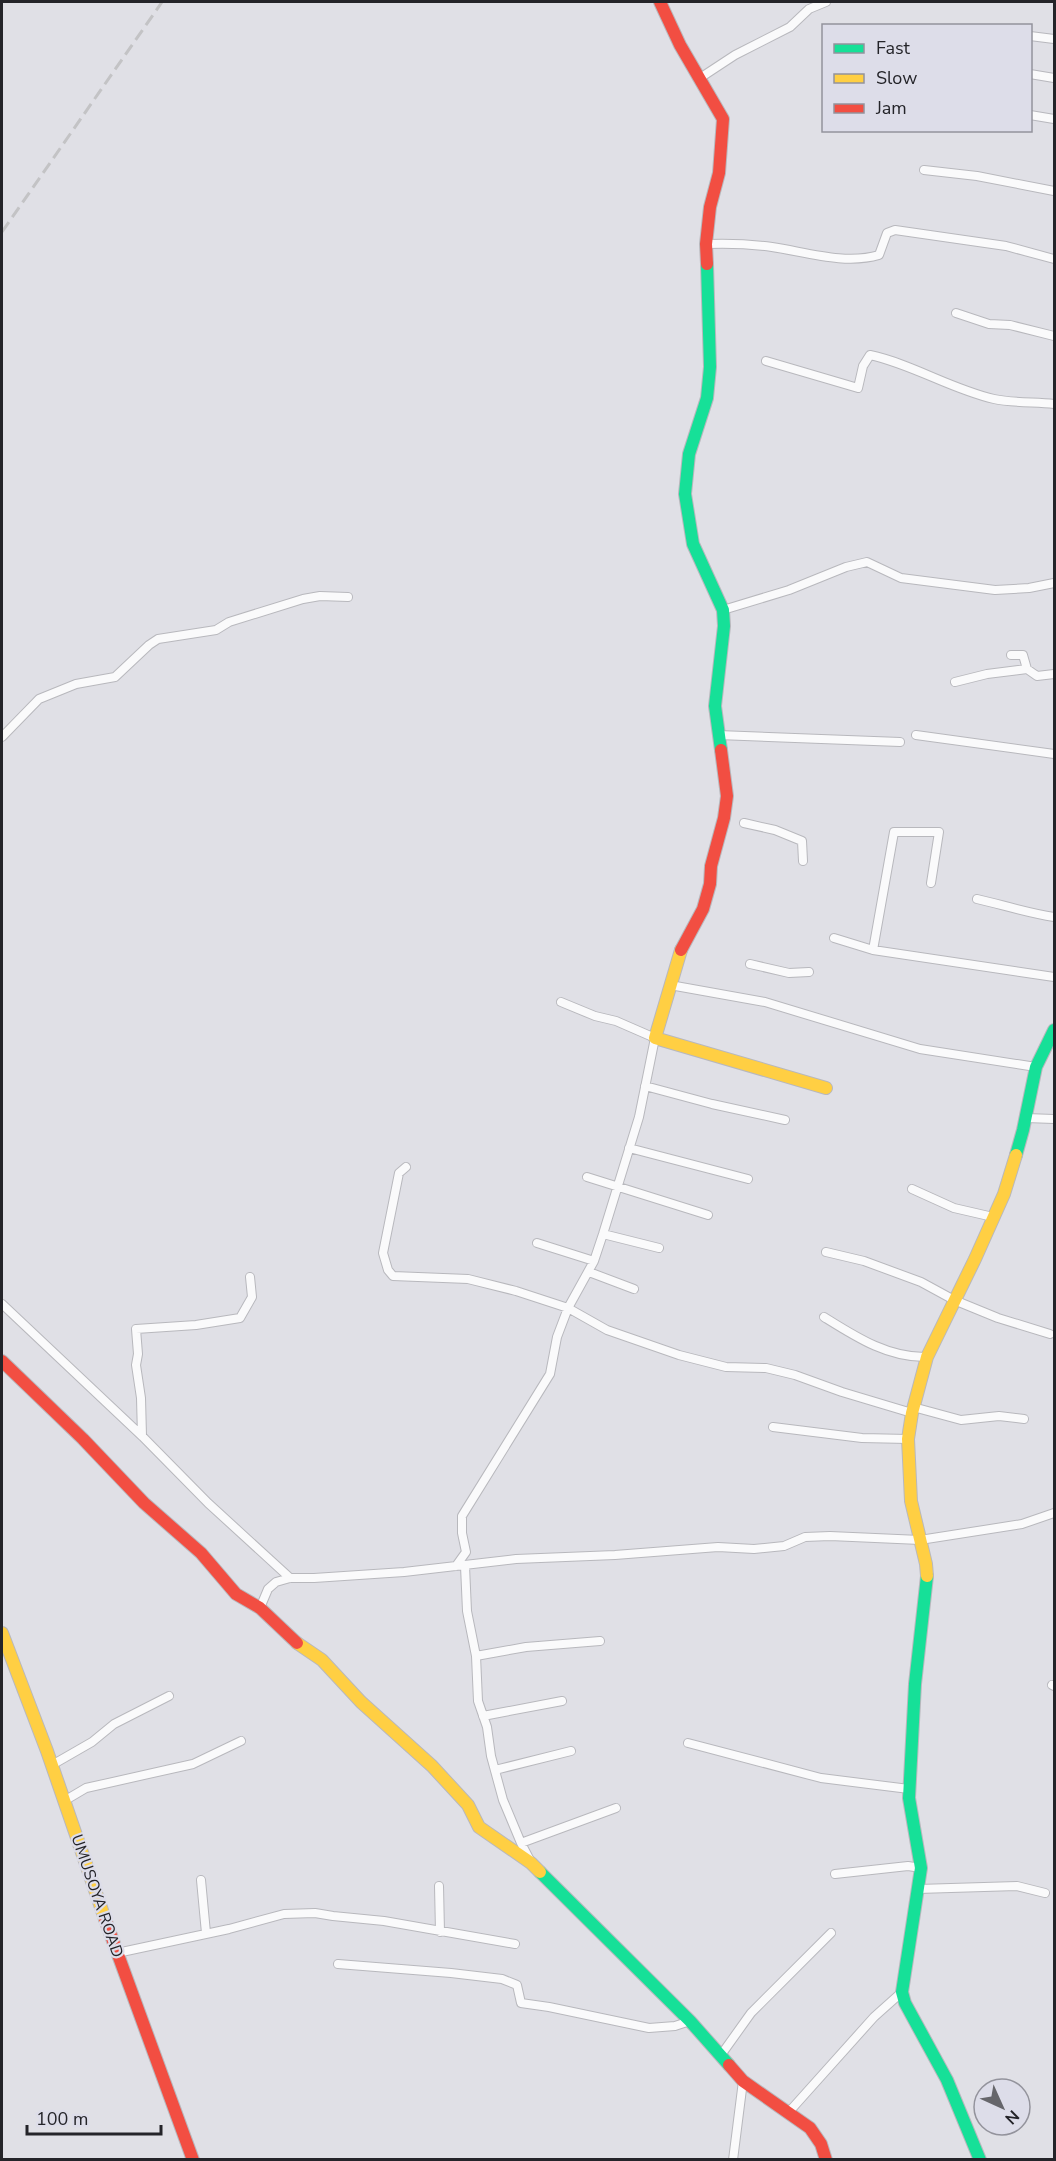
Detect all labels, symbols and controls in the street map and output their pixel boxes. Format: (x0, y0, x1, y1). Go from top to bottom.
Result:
legend (822, 24, 1032, 132)
text: Fast (876, 36, 911, 60)
text: Slow (876, 66, 917, 90)
text: Jam (875, 96, 907, 120)
street label: UMUSOYA ROAD (66, 1831, 128, 1961)
north arrow (972, 2077, 1032, 2137)
scale bar (27, 2098, 160, 2136)
text: N (1000, 2105, 1024, 2129)
text: 100 m (36, 2107, 88, 2131)

